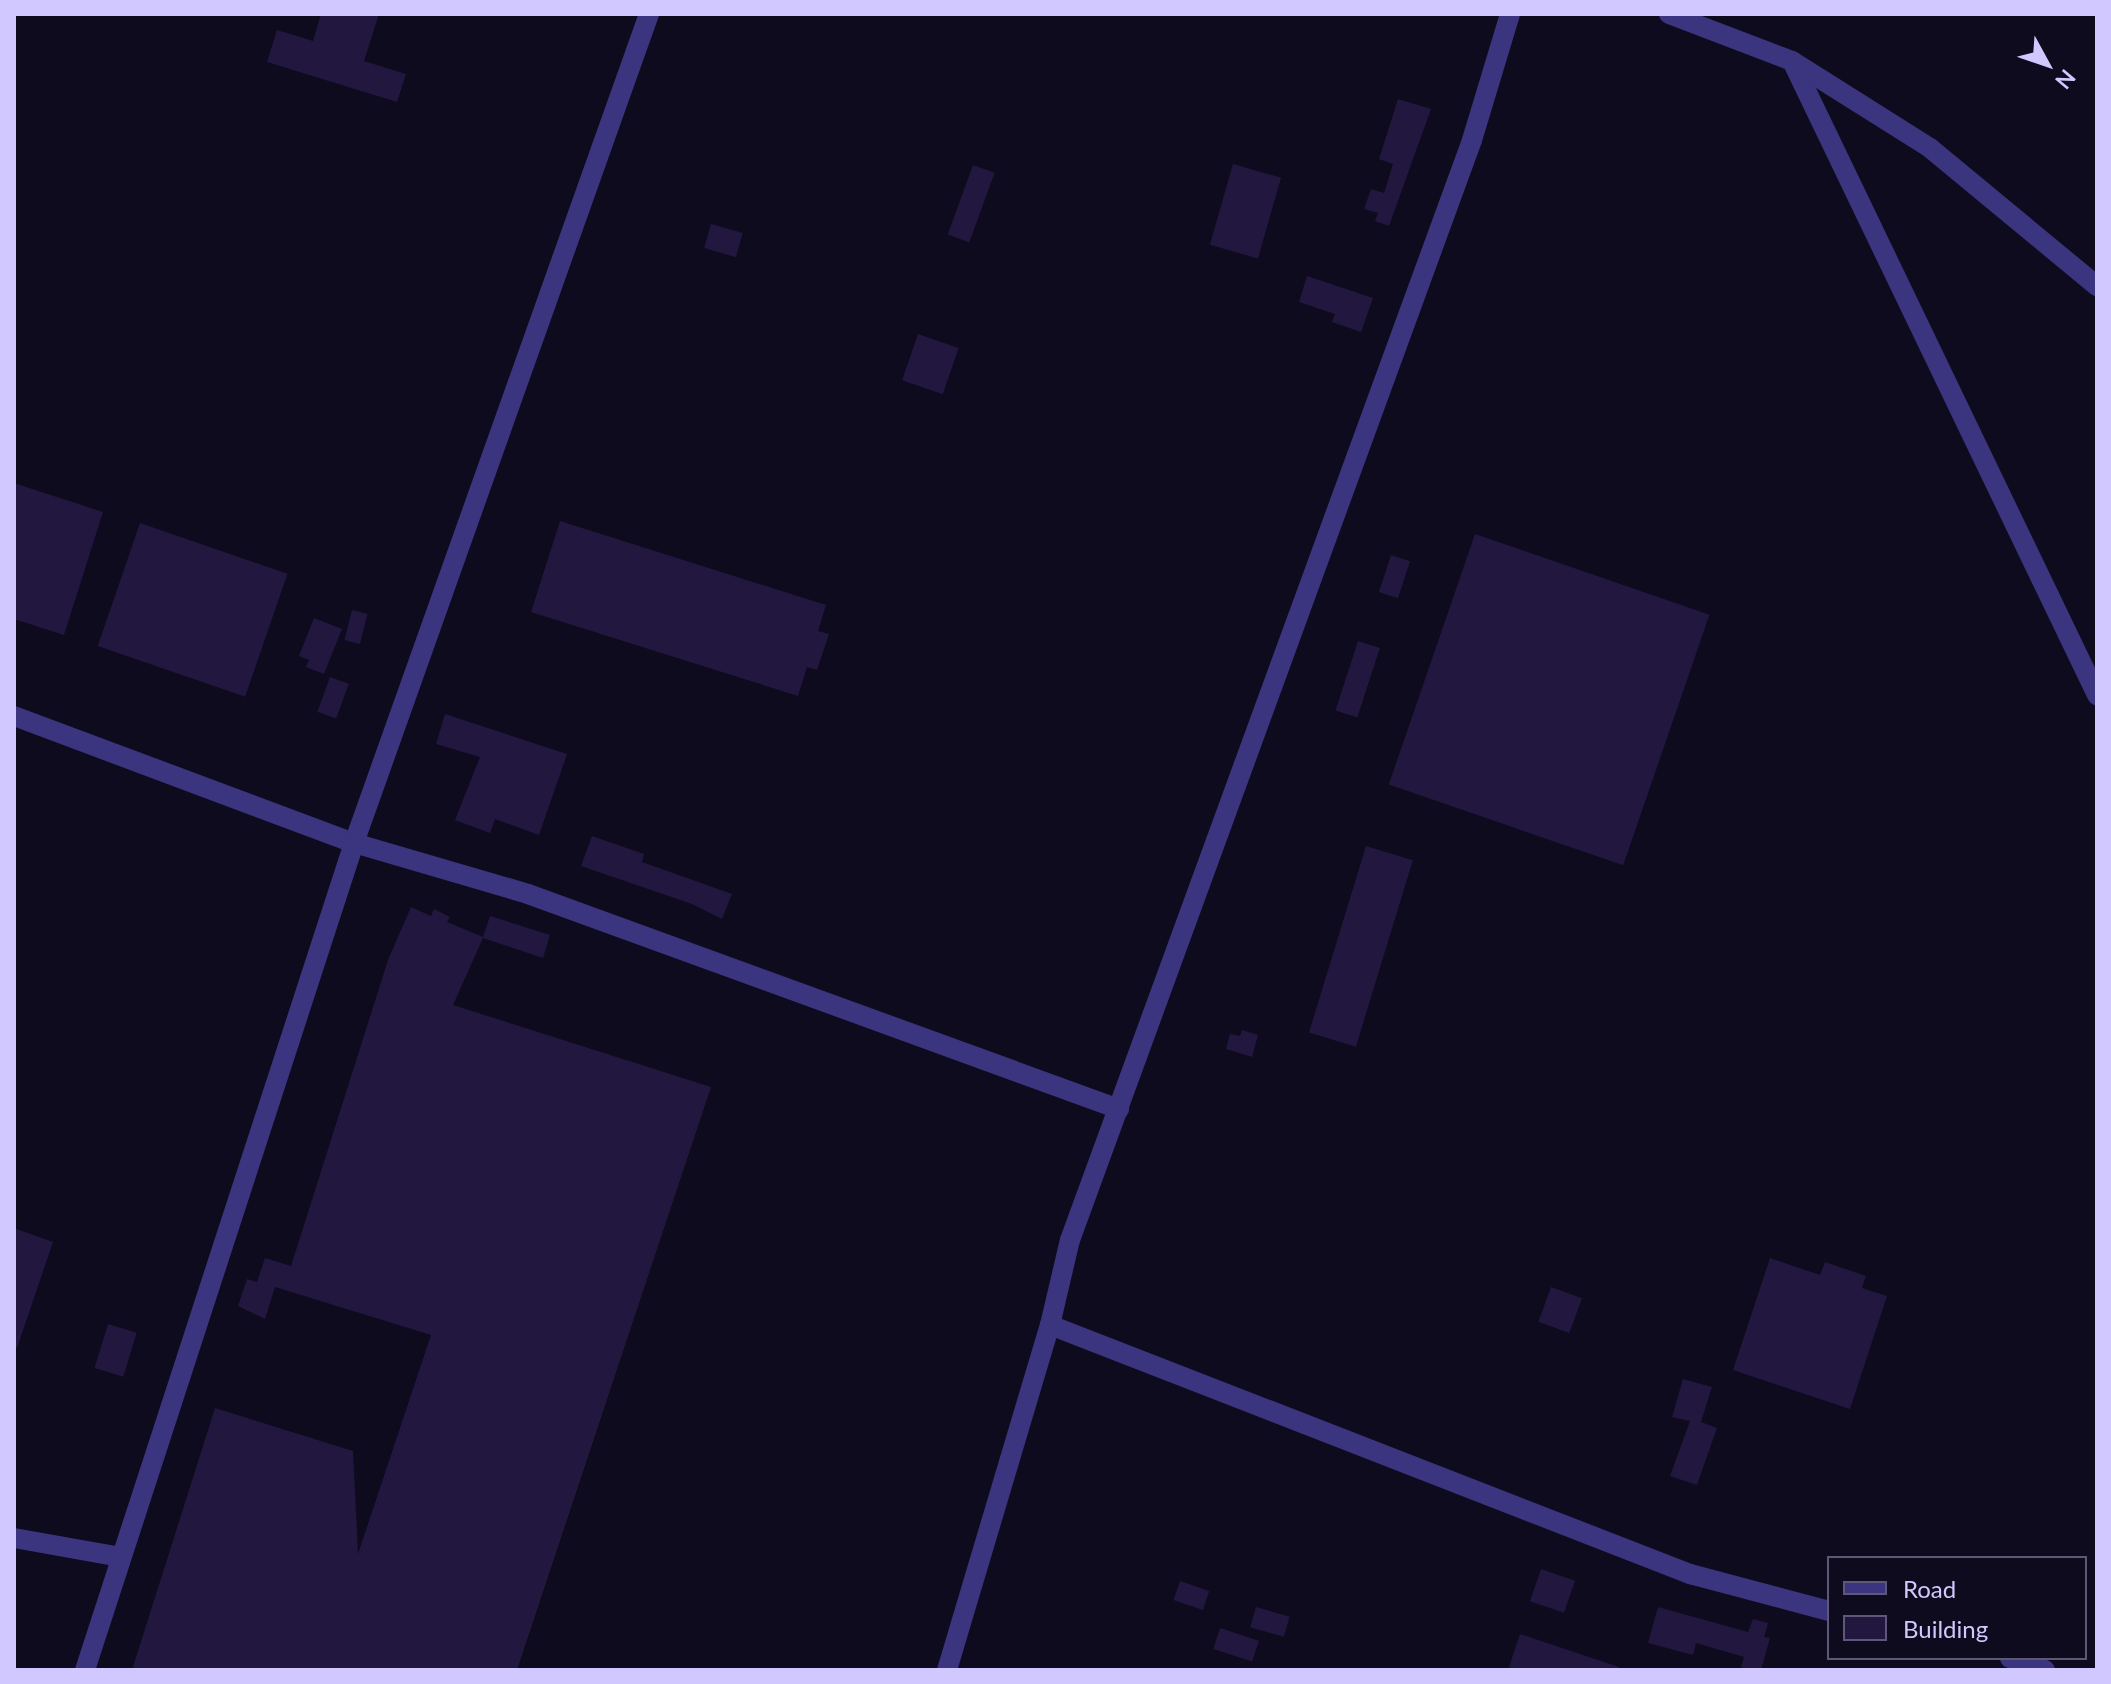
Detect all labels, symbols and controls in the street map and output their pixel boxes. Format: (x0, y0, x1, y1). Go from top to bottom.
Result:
north arrow (2007, 24, 2087, 104)
text: N (2050, 65, 2082, 95)
legend (1827, 1556, 2087, 1660)
text: Road (1903, 1574, 1956, 1603)
text: Building (1903, 1614, 1988, 1643)

